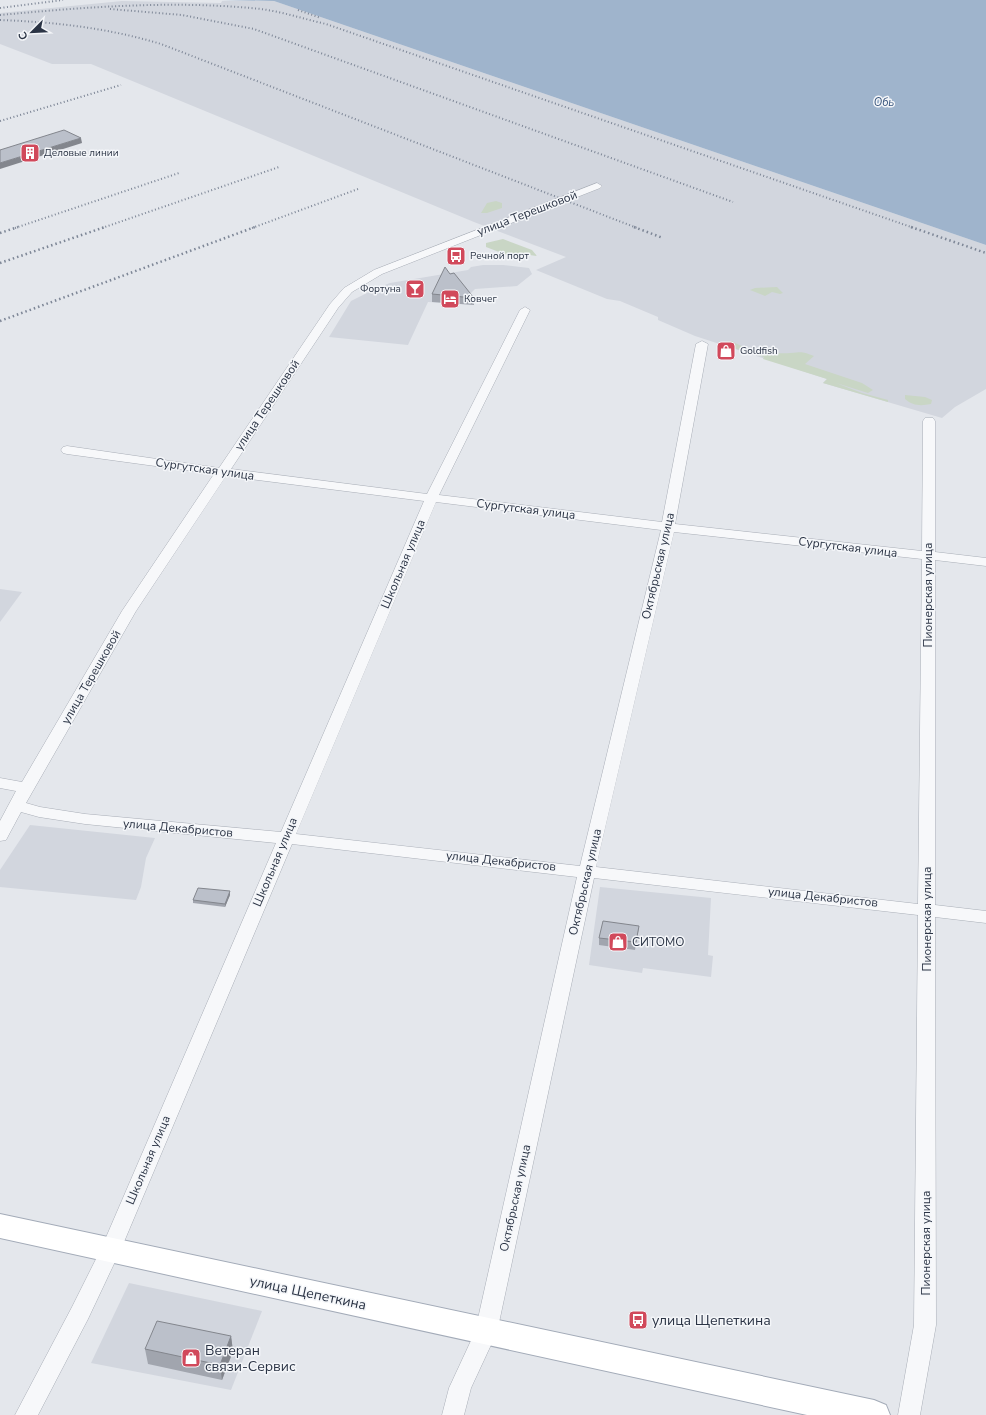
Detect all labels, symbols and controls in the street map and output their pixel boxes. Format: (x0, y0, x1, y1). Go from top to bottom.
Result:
north arrow (12, 12, 52, 52)
text: С (15, 29, 32, 42)
water label: Обь (874, 95, 894, 110)
building icon: Деловые линии (19, 142, 41, 164)
place label: Деловые линии (44, 146, 119, 160)
street label: улица Терешковой (475, 187, 579, 239)
bus stop icon: Речной порт (445, 245, 467, 267)
place label: Речной порт (470, 249, 529, 263)
bar icon: Фортуна (404, 278, 426, 300)
place label: Фортуна (360, 282, 401, 296)
hotel icon: Ковчег (439, 288, 461, 310)
place label: Ковчег (464, 292, 497, 306)
shop icon: Goldfish (715, 340, 737, 362)
place label: Goldfish (740, 344, 778, 358)
street label: улица Терешковой (231, 357, 303, 453)
street label: Сургутская улица (155, 454, 255, 484)
street label: Сургутская улица (476, 495, 576, 523)
street label: Октябрьская улица (638, 511, 678, 621)
street label: Школьная улица (377, 517, 429, 611)
street label: Сургутская улица (798, 533, 898, 561)
street label: Пионерская улица (920, 542, 936, 648)
street label: улица Терешковой (58, 627, 124, 727)
street label: улица Декабристов (122, 815, 234, 841)
street label: Школьная улица (249, 815, 301, 909)
street label: Октябрьская улица (565, 827, 605, 937)
street label: улица Декабристов (445, 847, 557, 875)
street label: Пионерская улица (919, 866, 935, 972)
street label: улица Декабристов (767, 883, 879, 911)
shop icon: СИТОМО (607, 931, 629, 953)
place label: СИТОМО (632, 934, 684, 950)
street label: Школьная улица (122, 1113, 174, 1207)
street label: Октябрьская улица (496, 1143, 534, 1253)
street label: Пионерская улица (918, 1190, 934, 1296)
street label: улица Щепеткина (248, 1271, 368, 1315)
bus stop icon: улица Щепеткина (627, 1309, 649, 1331)
place label: улица Щепеткина (652, 1311, 771, 1330)
place label: Ветеран связи-Сервис (205, 1341, 296, 1376)
shop icon: Ветеран связи-Сервис (180, 1347, 202, 1369)

